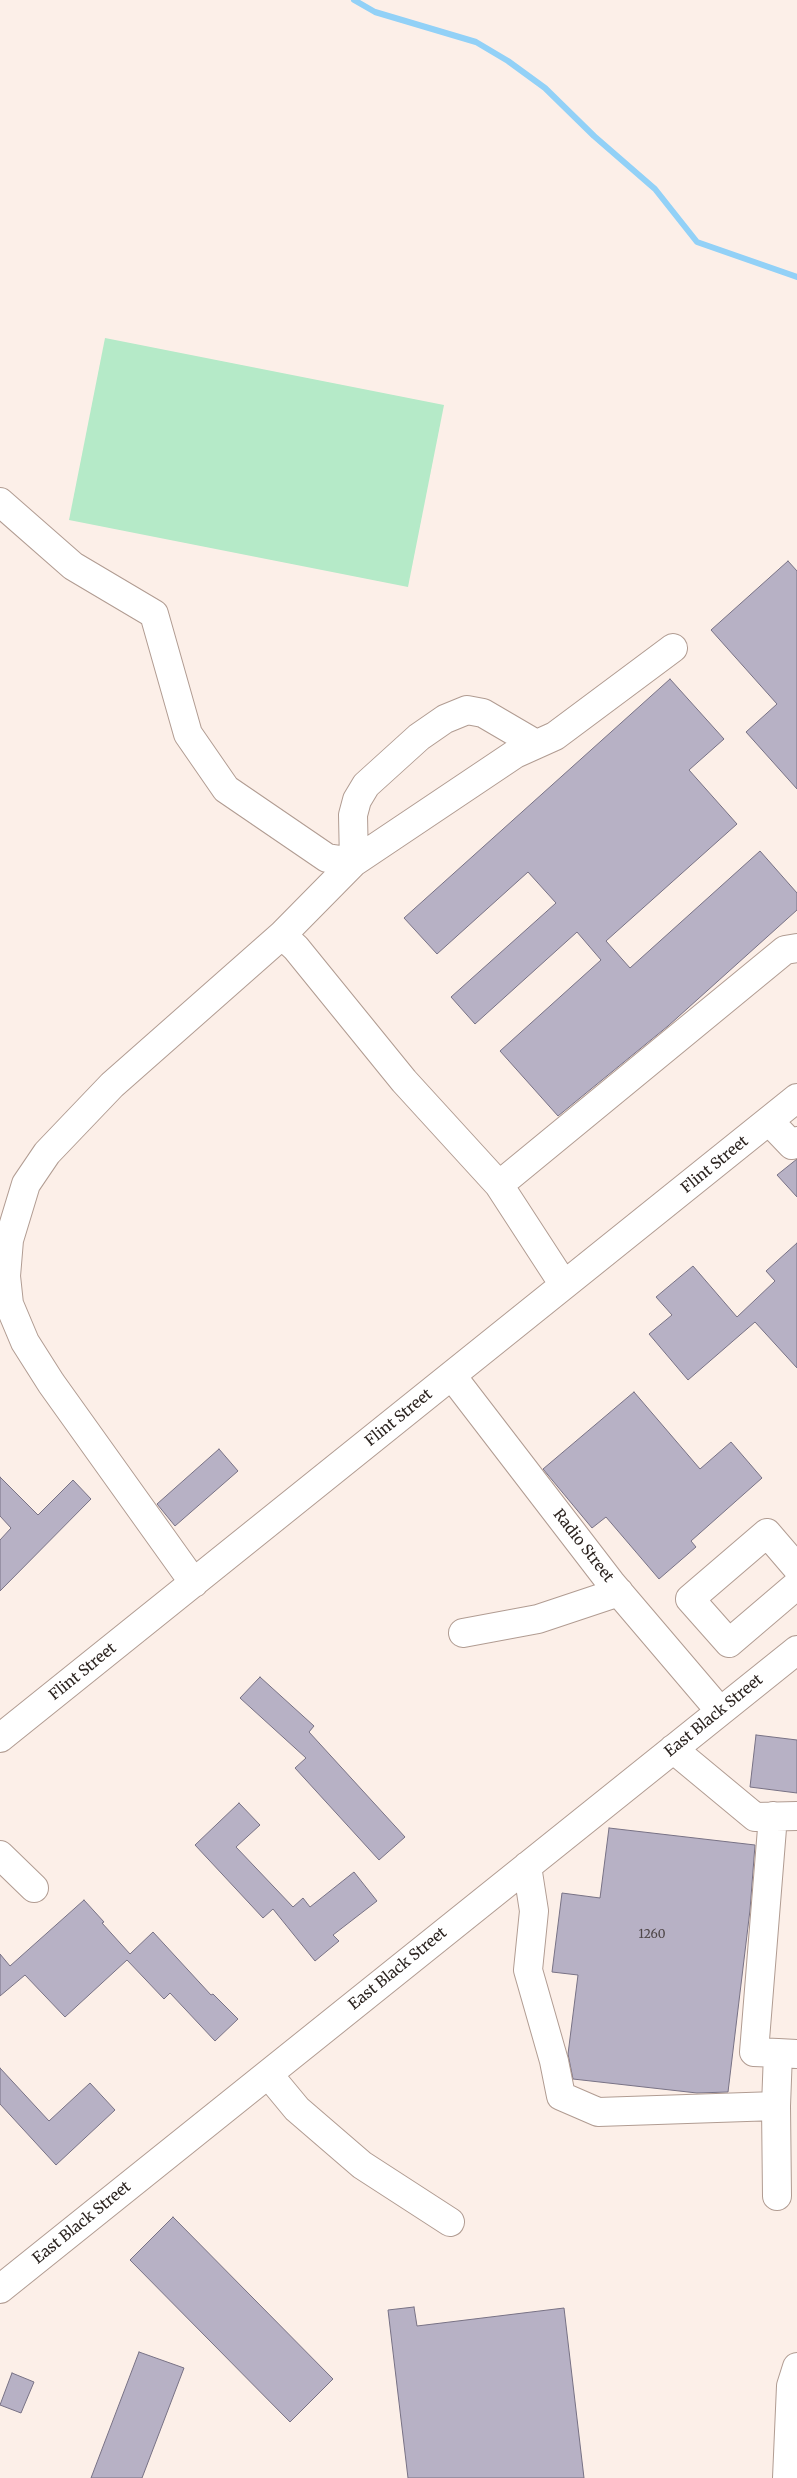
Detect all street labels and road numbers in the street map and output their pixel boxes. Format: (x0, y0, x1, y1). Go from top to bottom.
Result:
street label: Flint Street (678, 1133, 752, 1197)
street label: Flint Street (362, 1386, 436, 1450)
street label: Radio Street (549, 1506, 617, 1586)
street label: Flint Street (46, 1640, 120, 1704)
street label: East Black Street (661, 1671, 767, 1761)
street label: East Black Street (345, 1924, 451, 2014)
street label: East Black Street (29, 2178, 135, 2268)

